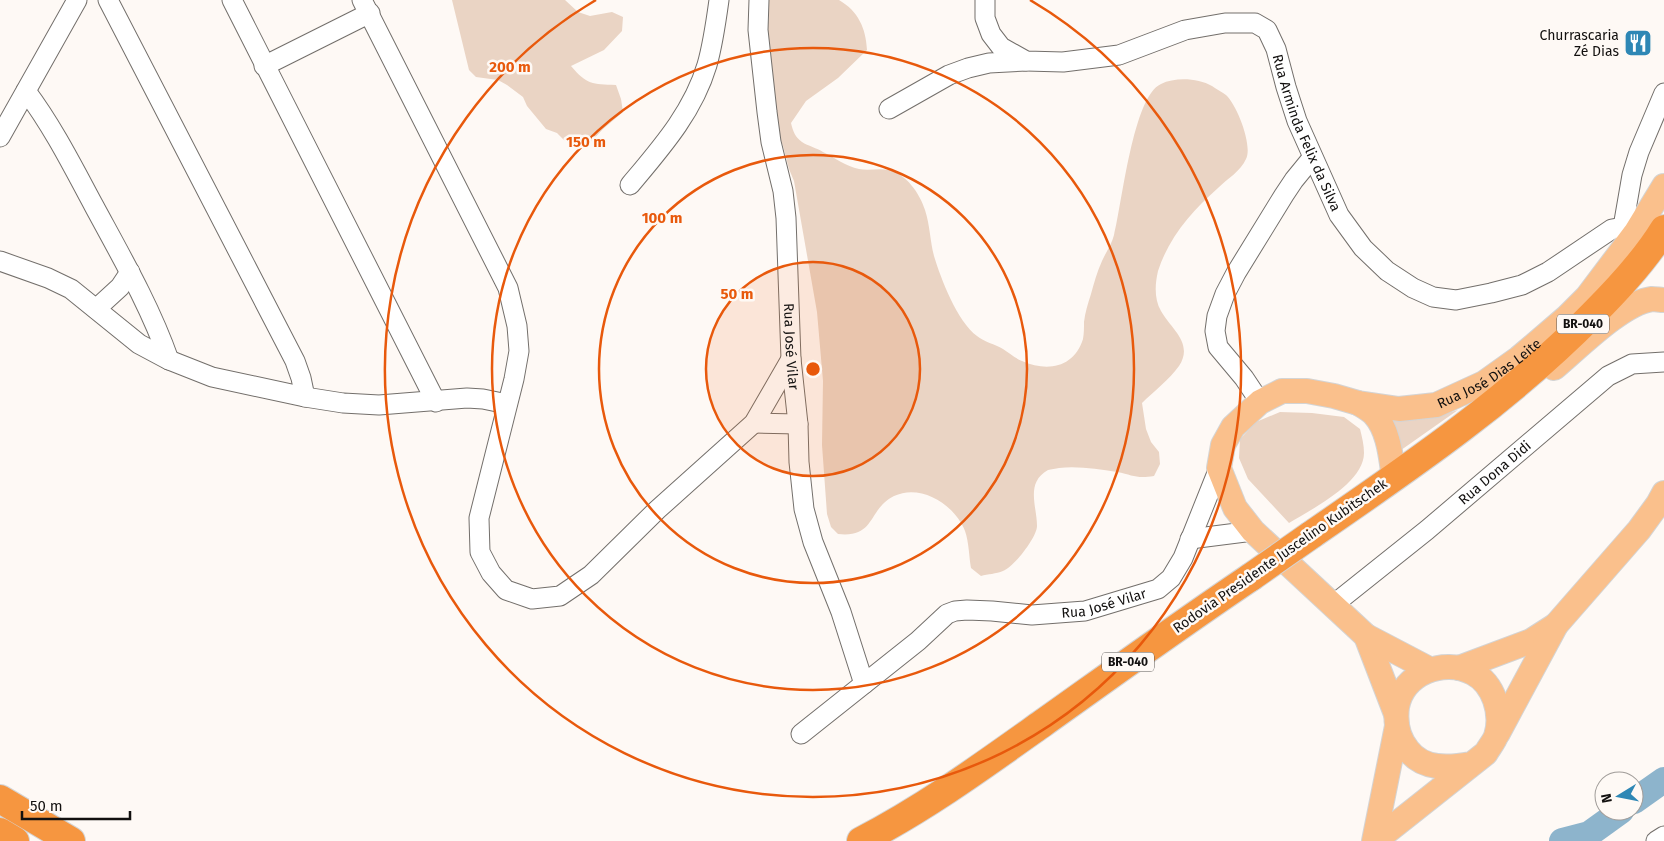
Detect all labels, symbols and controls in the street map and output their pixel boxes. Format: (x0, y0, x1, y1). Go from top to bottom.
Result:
place label: Churrascaria Zé Dias (1539, 27, 1619, 60)
restaurant icon: Churrascaria Zé Dias (1623, 28, 1653, 58)
street label: Rua Arminda Felix da Silva (1269, 52, 1345, 214)
text: 200 m (489, 58, 531, 76)
text: 150 m (566, 133, 606, 151)
text: 100 m (642, 209, 682, 227)
text: 50 m (720, 285, 754, 303)
street label: Rua José Vilar (781, 303, 803, 391)
road number: BR-040 (1557, 314, 1609, 334)
street label: Rua José Dias Leite (1434, 335, 1544, 412)
centre of rings (804, 360, 822, 378)
street label: Rua Dona Didi (1455, 437, 1534, 508)
street label: Rodovia Presidente Juscelino Kubitschek (1170, 475, 1391, 637)
street label: Rua José Vilar (1061, 584, 1149, 621)
road number: BR-040 (1102, 652, 1154, 672)
north arrow (1594, 771, 1644, 821)
scale bar (22, 788, 130, 820)
text: N (1598, 792, 1616, 804)
text: 50 m (30, 797, 63, 815)

